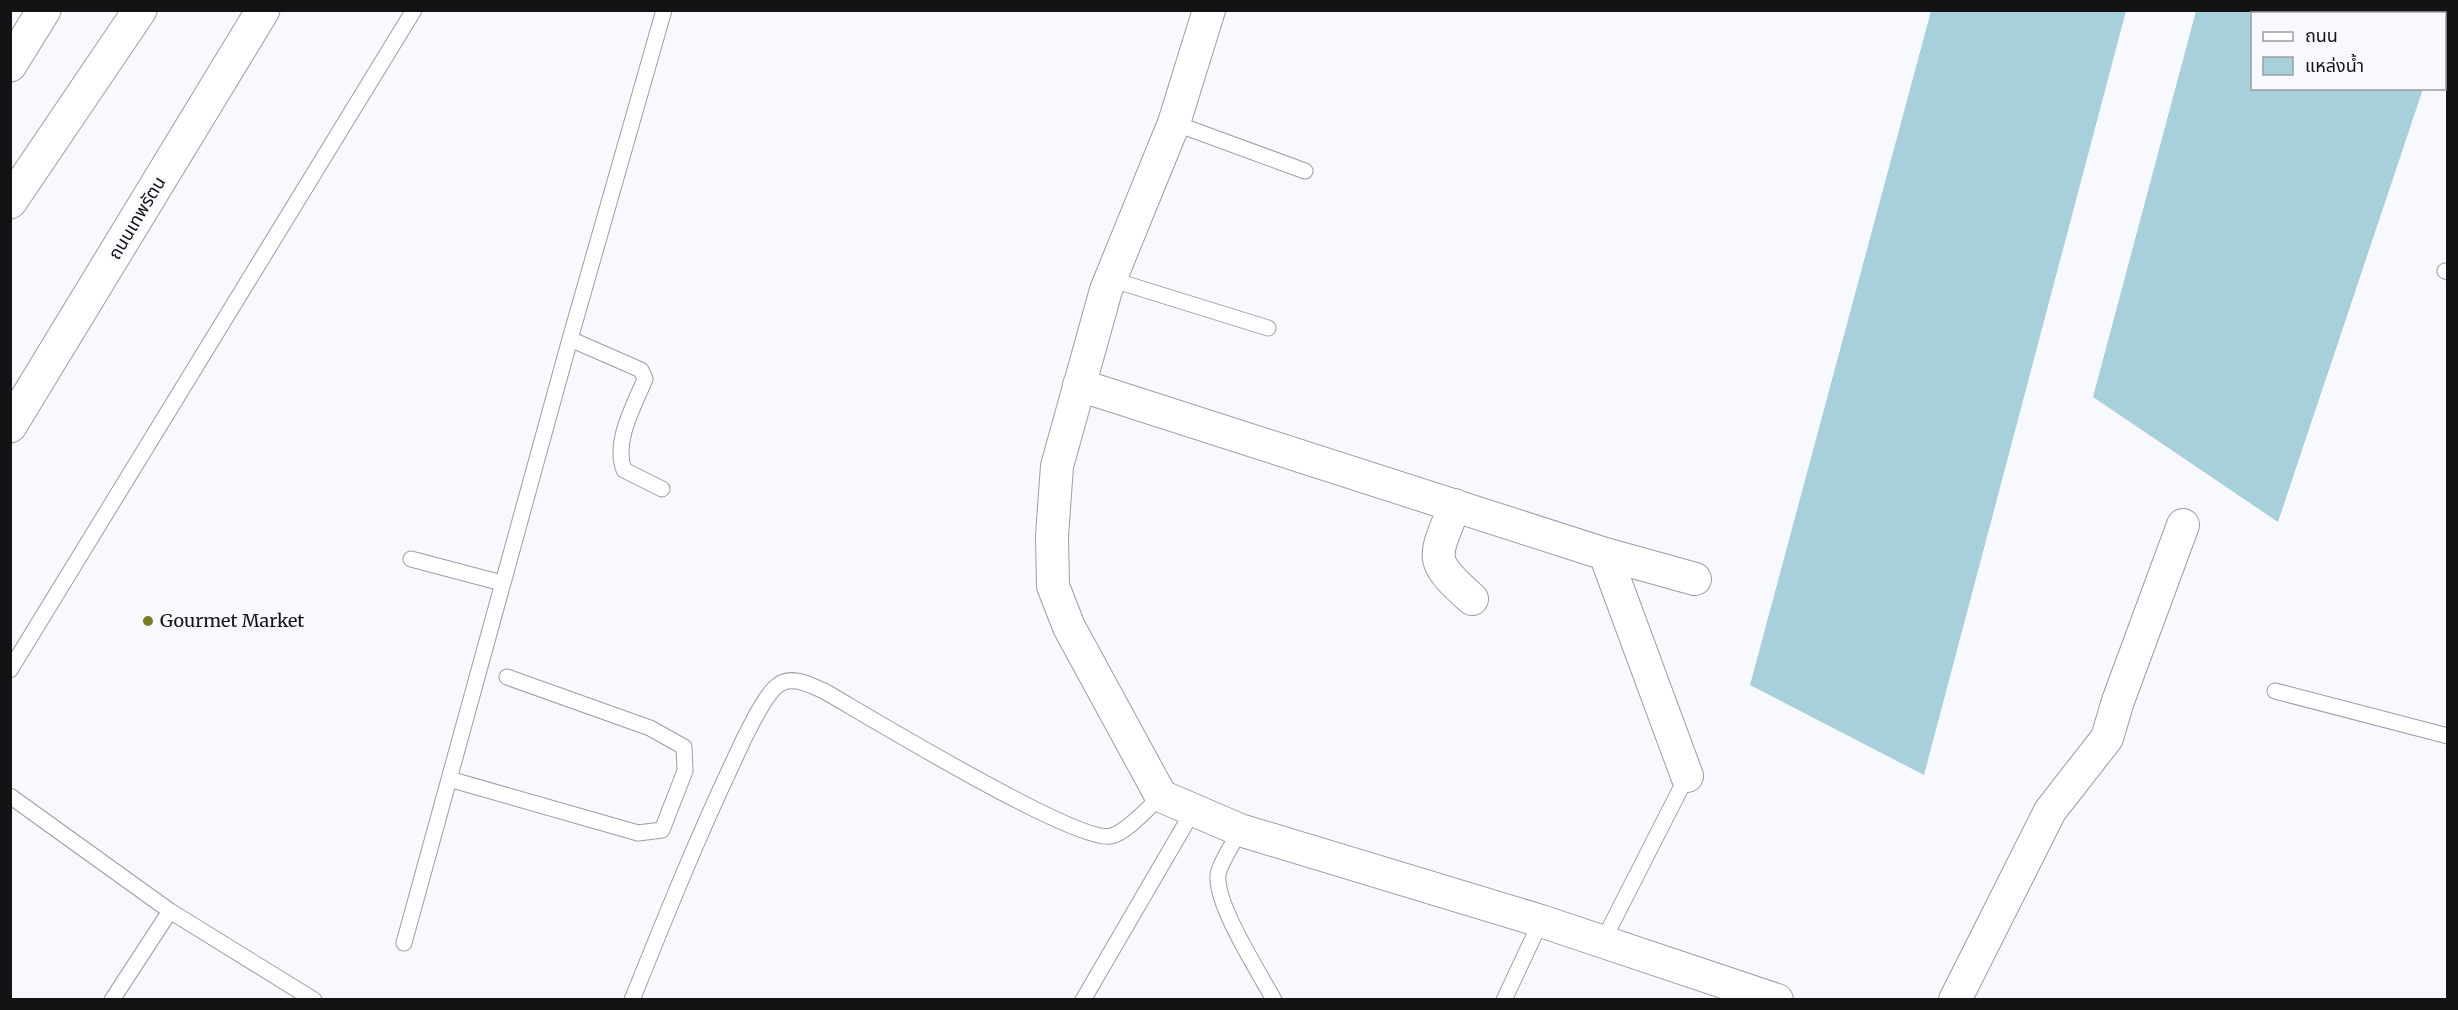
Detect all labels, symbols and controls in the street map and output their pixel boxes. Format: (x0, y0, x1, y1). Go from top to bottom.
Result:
legend (2251, 12, 2446, 90)
text: ถนน (2305, 24, 2338, 47)
text: แหล่งน้ำ (2305, 53, 2364, 77)
street label: ถนนเทพรัตน (103, 172, 170, 264)
place label: Gourmet Market (160, 609, 304, 632)
marker: Gourmet Market (141, 614, 155, 628)

